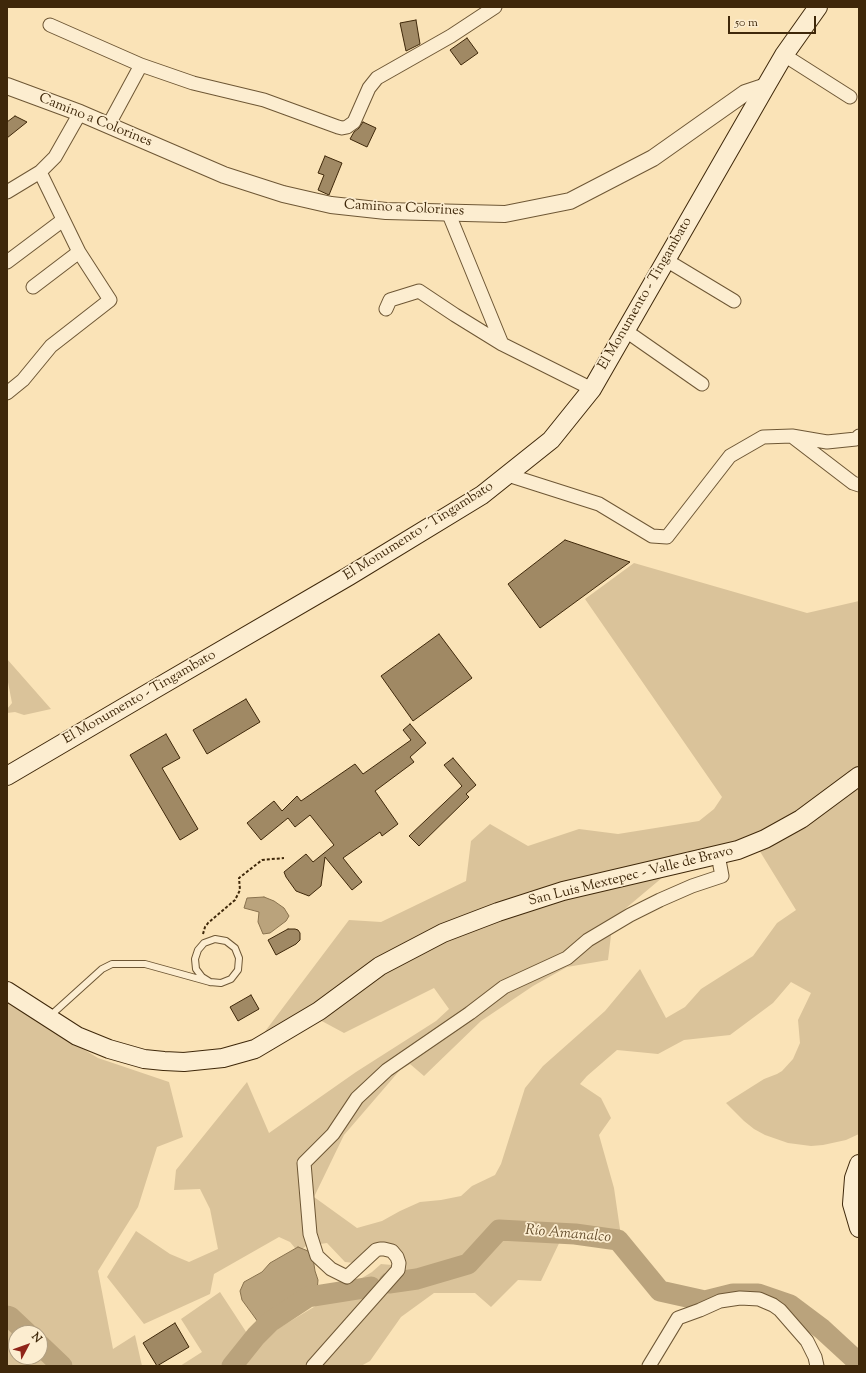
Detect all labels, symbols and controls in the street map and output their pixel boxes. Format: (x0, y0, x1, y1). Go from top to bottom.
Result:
scale bar (730, 8, 818, 34)
text: 50 m (735, 14, 758, 32)
street label: Camino a Colorines (36, 91, 154, 151)
street label: Camino a Colorines (343, 197, 465, 221)
street label: El Monumento - Tingambato (595, 215, 697, 373)
street label: El Monumento - Tingambato (341, 479, 497, 585)
street label: El Monumento - Tingambato (61, 647, 219, 749)
street label: San Luis Mextepec - Valle de Bravo (527, 843, 735, 911)
water label: Río Amanalco (524, 1222, 612, 1248)
north arrow (8, 1325, 48, 1365)
text: N (27, 1329, 45, 1346)

